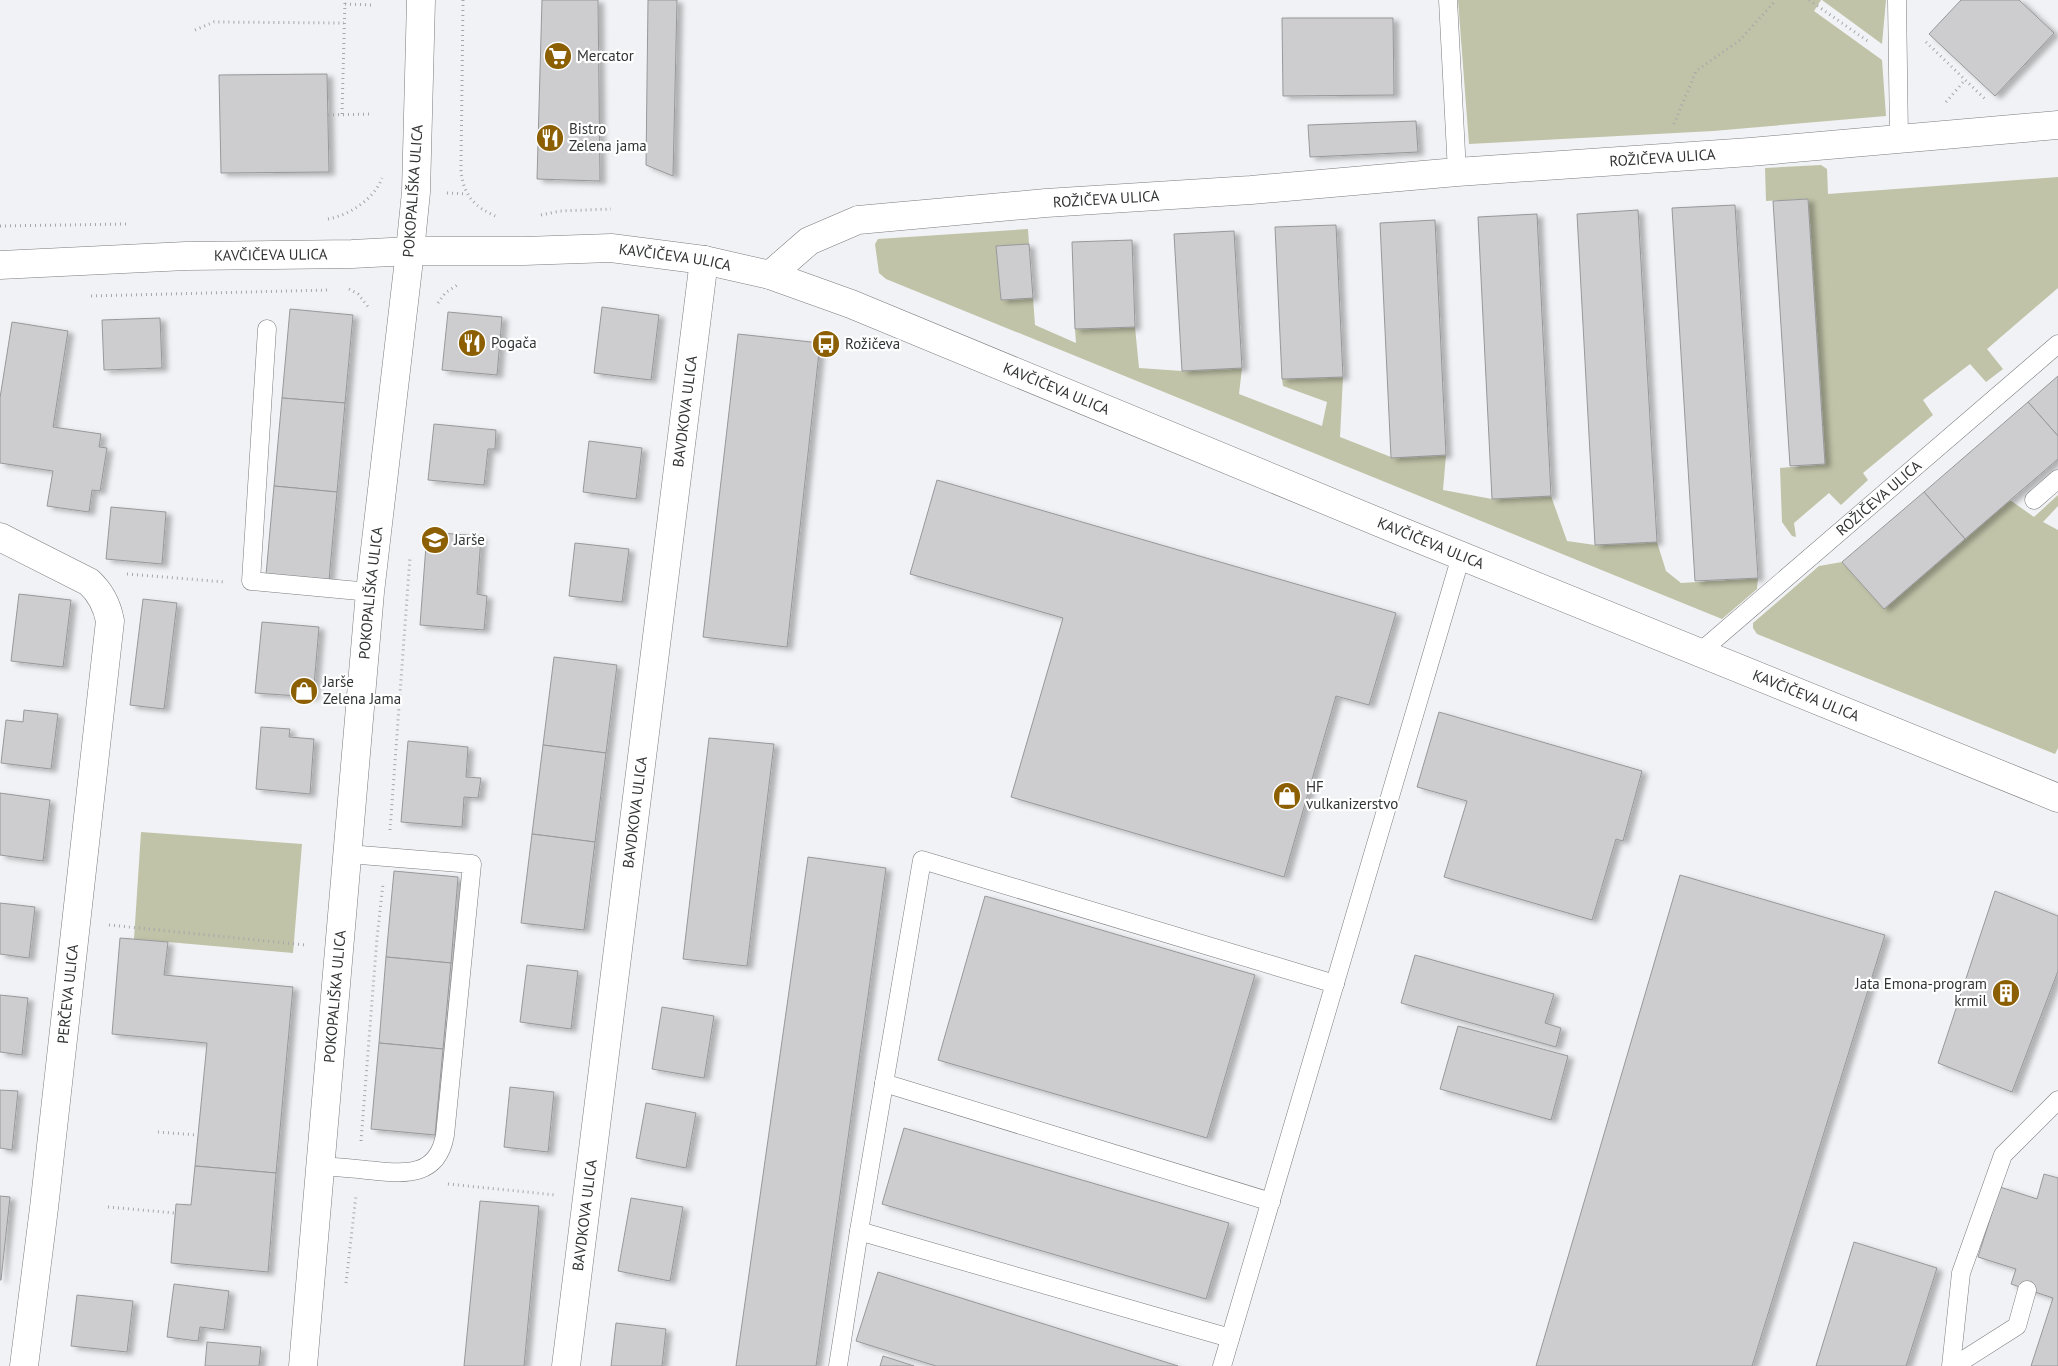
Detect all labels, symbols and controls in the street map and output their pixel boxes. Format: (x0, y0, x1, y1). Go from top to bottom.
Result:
supermarket icon: Mercator (543, 41, 573, 71)
place label: Mercator (577, 46, 634, 65)
place label: Bistro Zelena jama (569, 119, 647, 155)
restaurant icon: Bistro Zelena jama (535, 123, 565, 153)
street label: POKOPALIŠKA ULICA (398, 124, 427, 258)
street label: ROŽIČEVA ULICA (1609, 144, 1716, 171)
street label: ROŽIČEVA ULICA (1052, 186, 1160, 212)
street label: KAVČIČEVA ULICA (618, 239, 733, 275)
street label: KAVČIČEVA ULICA (214, 244, 328, 265)
restaurant icon: Pogača (457, 328, 487, 358)
bus stop icon: Rožičeva (811, 329, 841, 359)
place label: Pogača (491, 333, 537, 352)
place label: Rožičeva (845, 334, 900, 353)
street label: BAVDKOVA ULICA (668, 354, 701, 468)
street label: KAVČIČEVA ULICA (1000, 358, 1113, 419)
street label: ROŽIČEVA ULICA (1832, 456, 1925, 540)
street label: KAVČIČEVA ULICA (1375, 513, 1487, 573)
street label: POKOPALIŠKA ULICA (354, 525, 387, 660)
school or university icon: Jarše (420, 525, 450, 555)
place label: Jarše (453, 530, 485, 549)
street label: KAVČIČEVA ULICA (1750, 665, 1862, 725)
place label: Jarše Zelena Jama (322, 672, 401, 708)
shop icon: Jarše Zelena Jama (289, 676, 319, 706)
street label: BAVDKOVA ULICA (618, 755, 651, 869)
place label: HF vulkanizerstvo (1306, 777, 1398, 813)
shop icon: HF vulkanizerstvo (1272, 781, 1302, 811)
street label: POKOPALIŠKA ULICA (319, 929, 350, 1064)
street label: PERČEVA ULICA (53, 943, 82, 1045)
place label: Jata Emona-program krmil (1854, 974, 1988, 1010)
building icon: Jata Emona-program krmil (1991, 978, 2021, 1008)
street label: BAVDKOVA ULICA (568, 1158, 601, 1272)

